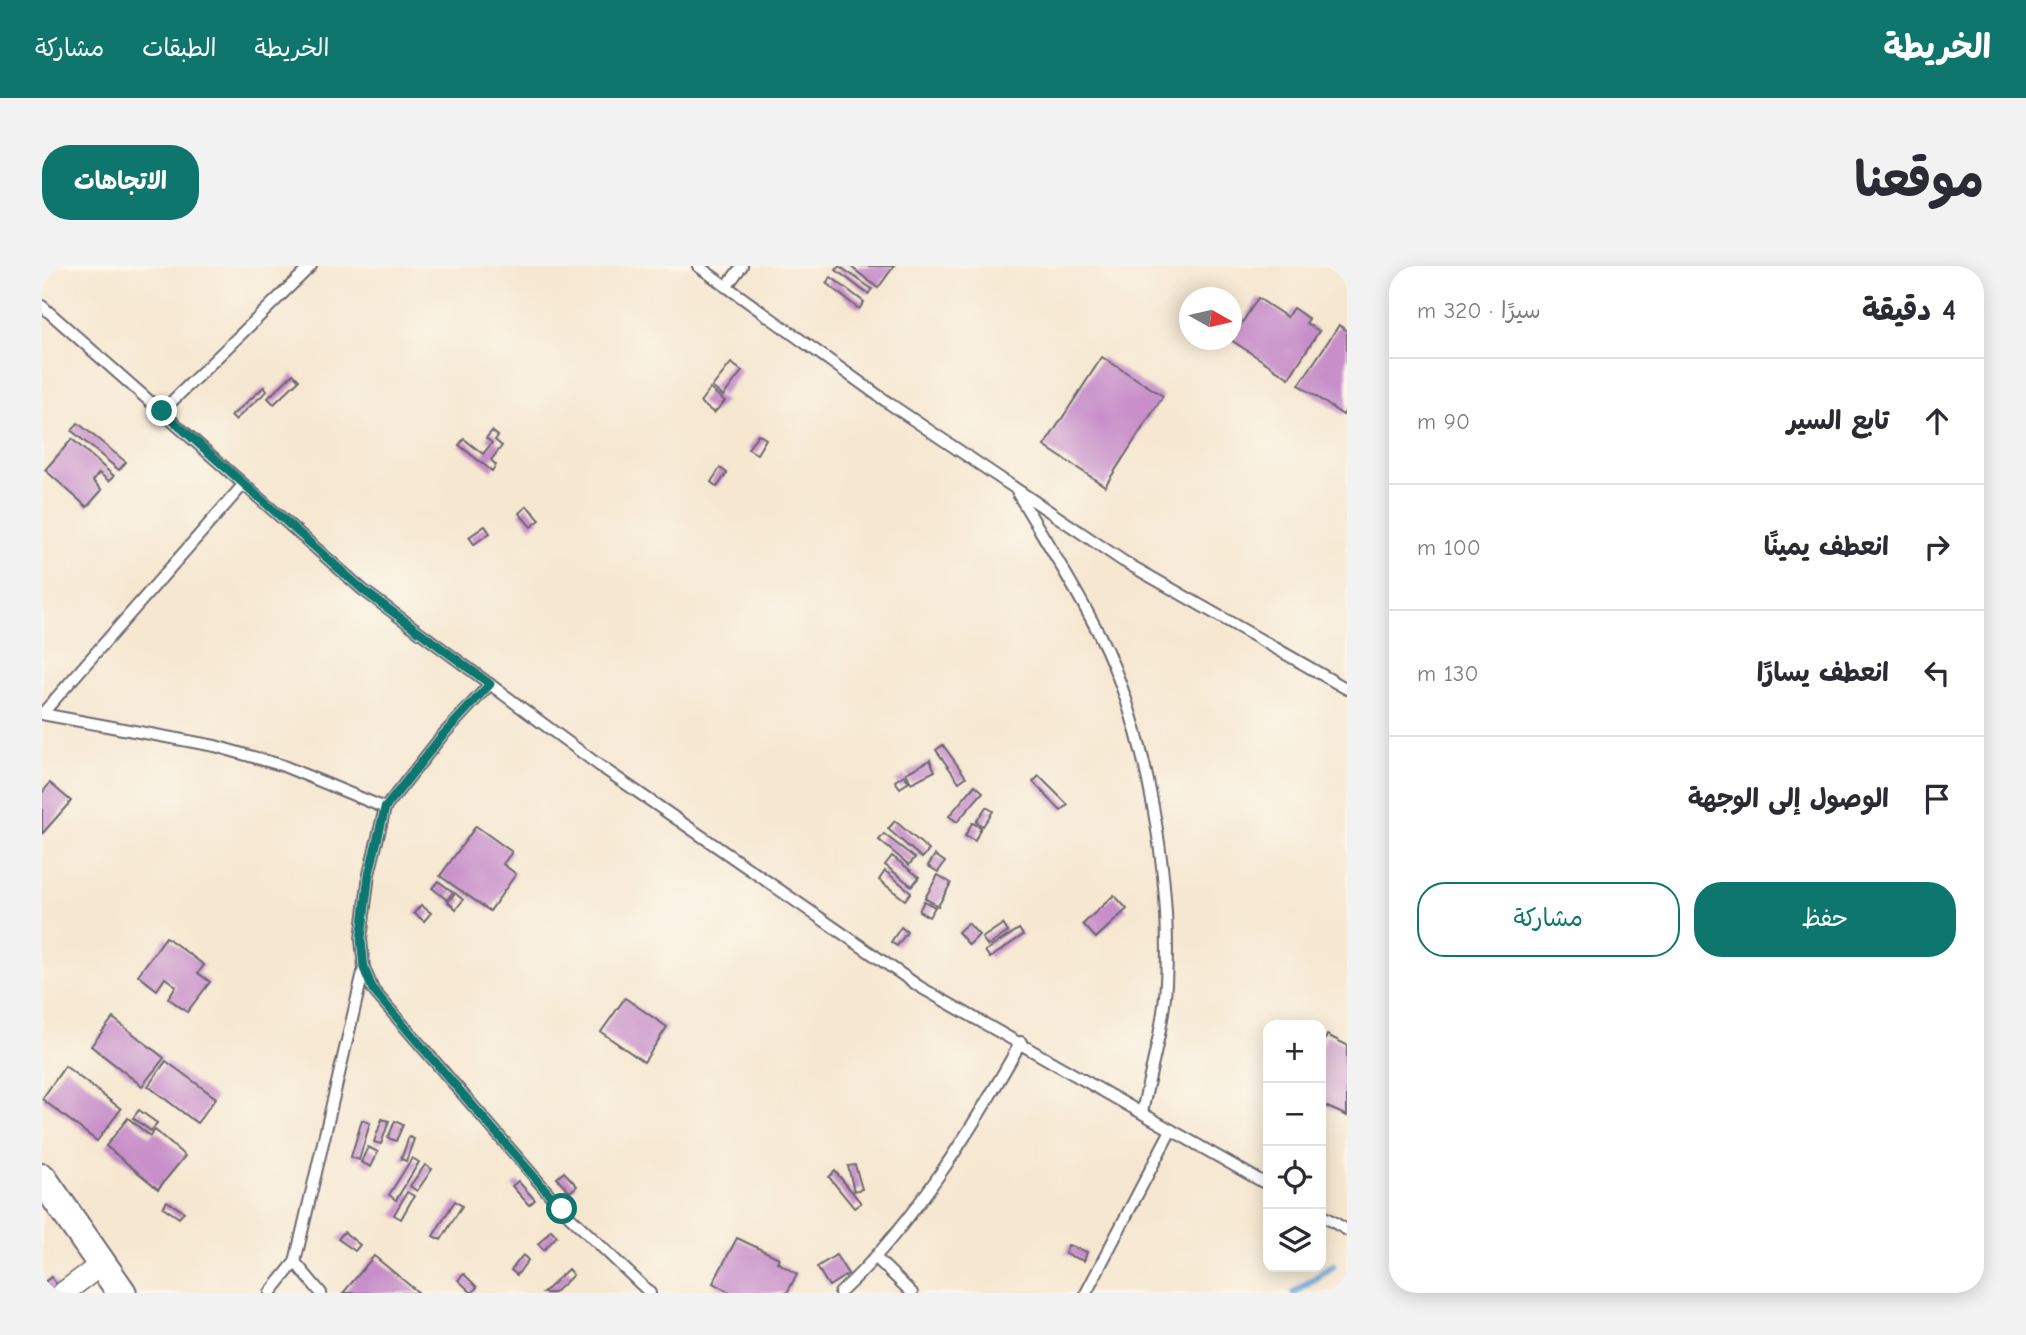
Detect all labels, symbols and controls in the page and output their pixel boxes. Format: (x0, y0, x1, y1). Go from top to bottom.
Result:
text: الخريطة (1884, 28, 1991, 66)
text: مشاركة (35, 34, 104, 62)
text: الطبقات (142, 34, 217, 62)
text: الخريطة (255, 34, 329, 62)
button: الاتجاهات (42, 145, 199, 220)
text: موقعنا (1854, 152, 1984, 208)
north arrow (1179, 287, 1242, 350)
text: 4 دقيقة (1862, 293, 1956, 328)
text: سيرًا · 320 m (1417, 297, 1541, 324)
route end (146, 395, 177, 426)
icon: ahead (1918, 402, 1956, 440)
text: تابع السير (1787, 406, 1889, 436)
text: 90 m (1417, 408, 1470, 435)
icon: right (1918, 528, 1956, 566)
text: انعطف يمينًا (1764, 532, 1889, 562)
text: 100 m (1417, 534, 1481, 561)
icon: left (1918, 654, 1956, 692)
text: انعطف يسارًا (1757, 658, 1889, 688)
text: 130 m (1417, 660, 1478, 687)
icon: arrive (1918, 780, 1956, 818)
text: الوصول إلى الوجهة (1688, 784, 1889, 814)
button: مشاركة (1417, 882, 1680, 957)
button: حفظ (1694, 882, 1956, 957)
map controls (1263, 1020, 1326, 1272)
button: + (1263, 1020, 1326, 1083)
button: − (1263, 1083, 1326, 1146)
button: locate (1263, 1146, 1326, 1209)
route start (546, 1193, 577, 1224)
button: layers (1263, 1209, 1326, 1272)

